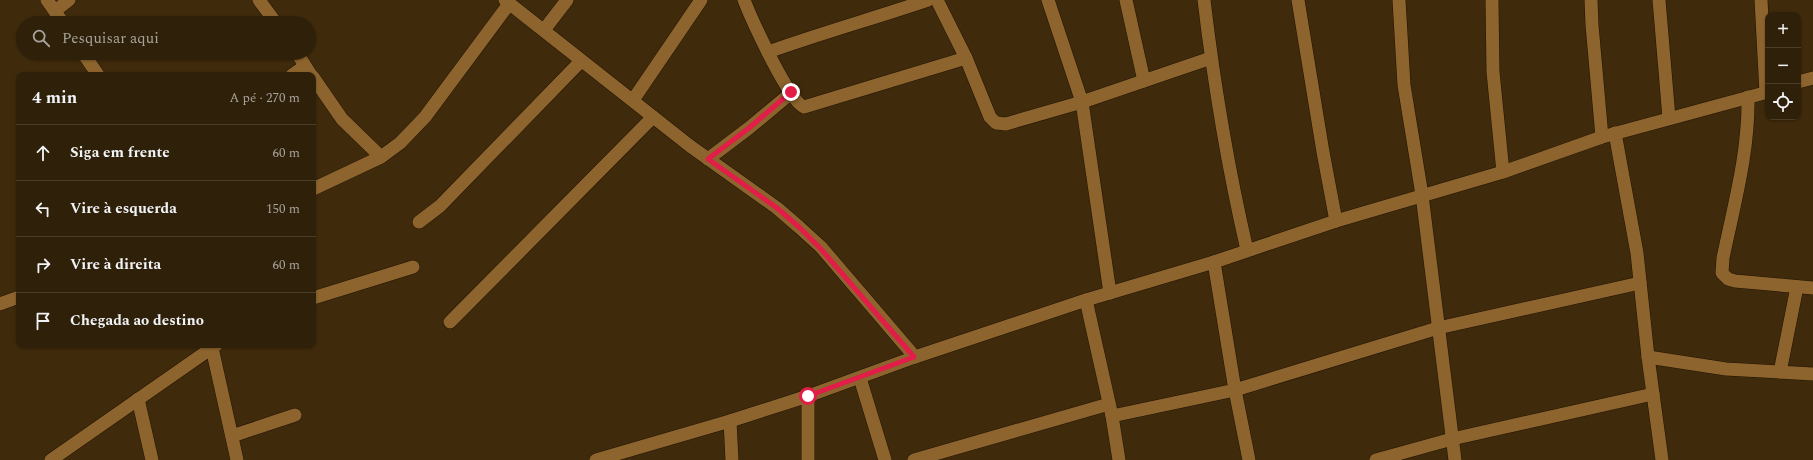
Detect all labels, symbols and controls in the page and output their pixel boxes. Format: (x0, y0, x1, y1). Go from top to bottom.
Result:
map controls (1765, 12, 1801, 120)
button: + (1765, 12, 1801, 48)
search box (16, 16, 316, 60)
icon: search (30, 27, 52, 49)
text: Pesquisar aqui (62, 27, 159, 50)
button: − (1765, 48, 1801, 84)
route end (782, 83, 800, 101)
button: locate (1765, 84, 1801, 120)
text: 4 min (32, 85, 77, 111)
text: A pé · 270 m (230, 88, 300, 108)
text: Siga em frente (70, 141, 170, 164)
icon: ahead (32, 142, 54, 164)
text: 60 m (273, 143, 300, 163)
text: Vire à esquerda (70, 197, 177, 220)
icon: left (32, 198, 54, 220)
text: 150 m (266, 199, 300, 219)
text: Vire à direita (70, 253, 161, 276)
icon: right (32, 254, 54, 276)
text: 60 m (273, 255, 300, 275)
text: Chegada ao destino (70, 309, 204, 332)
icon: arrive (32, 310, 54, 332)
route start (799, 387, 817, 405)

